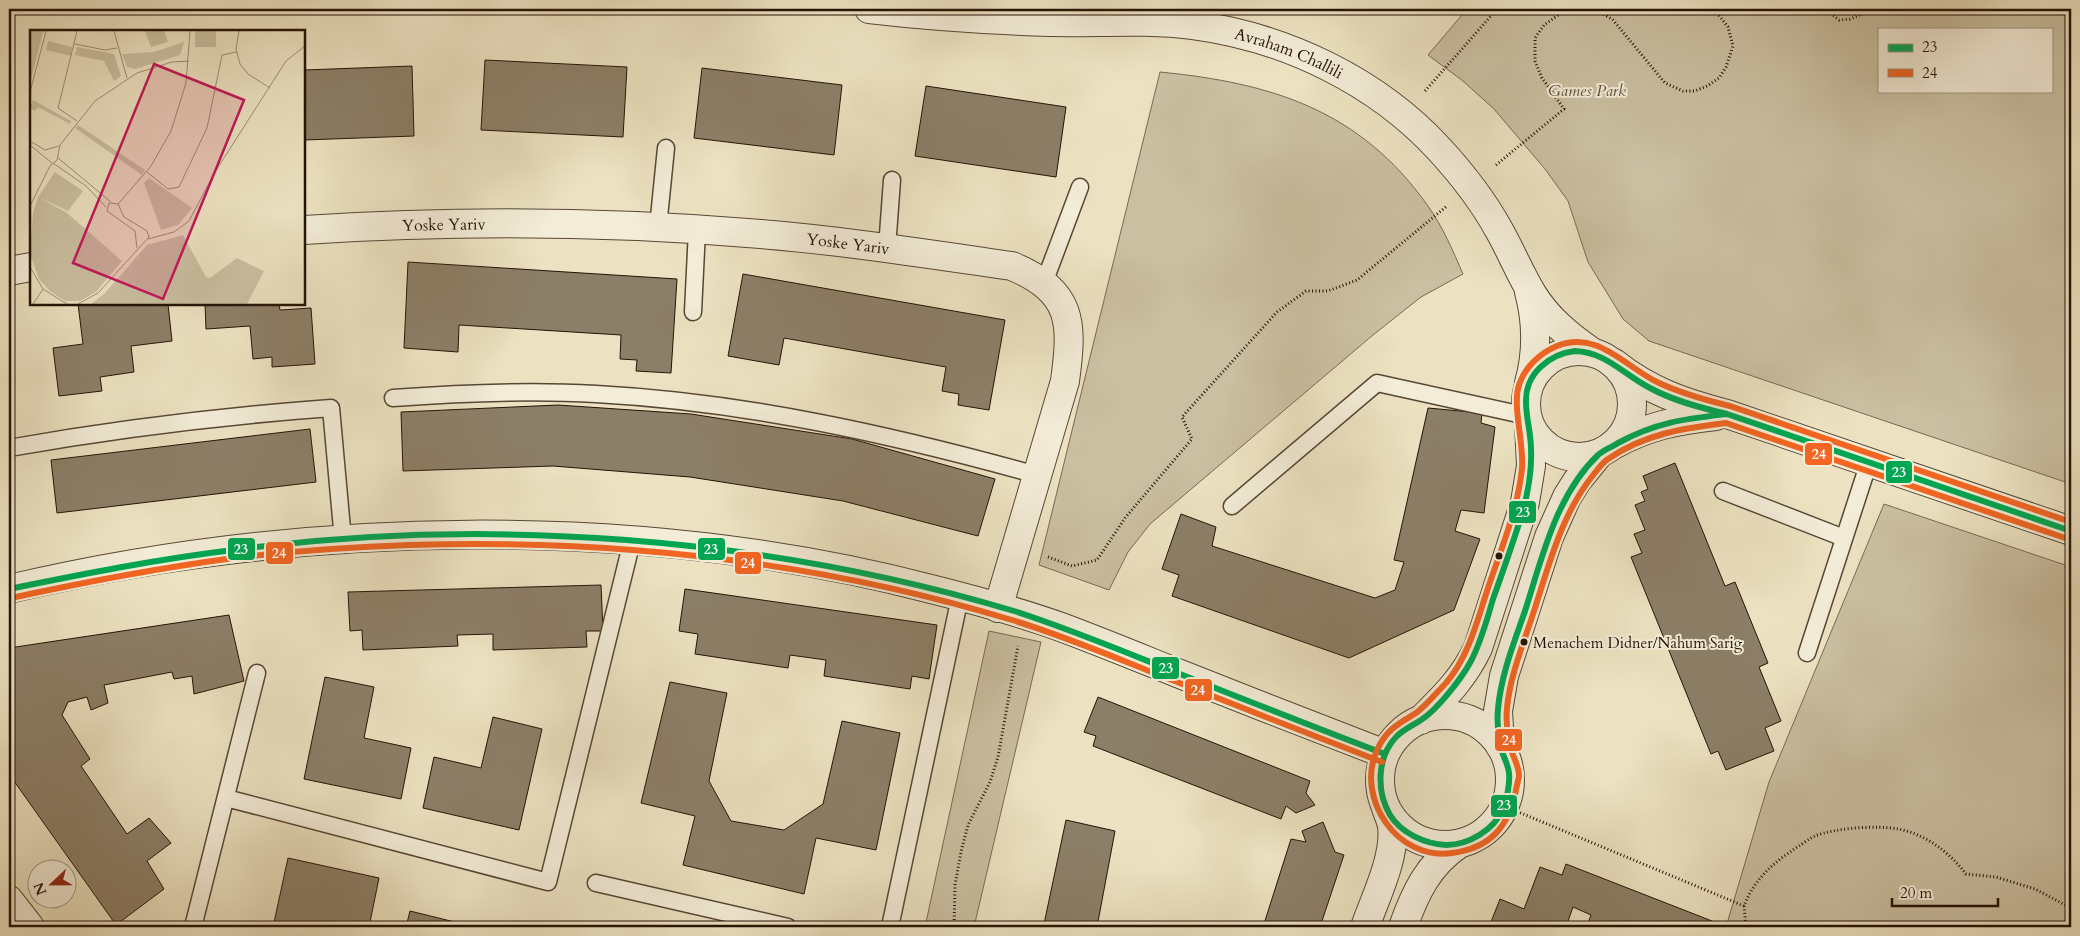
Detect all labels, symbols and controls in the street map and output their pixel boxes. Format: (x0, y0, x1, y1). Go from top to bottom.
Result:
street label: Avraham Challili (1232, 23, 1347, 85)
legend (1878, 28, 2052, 92)
inset map (30, 30, 305, 305)
text: 23 (1922, 37, 1937, 57)
text: 24 (1922, 63, 1938, 83)
park label: Games Park (1548, 80, 1626, 102)
street label: Yoske Yariv (402, 213, 487, 237)
street label: Yoske Yariv (805, 228, 892, 260)
line badge: 24 (1804, 442, 1833, 466)
text: 24 (1812, 445, 1826, 464)
line badge: 23 (1885, 460, 1913, 484)
text: 23 (1892, 463, 1906, 482)
line badge: 23 (1508, 500, 1537, 524)
text: 23 (1516, 503, 1530, 522)
line badge: 23 (227, 537, 256, 561)
line badge: 23 (697, 537, 726, 561)
text: 23 (234, 540, 248, 559)
text: 23 (704, 540, 718, 559)
line badge: 24 (265, 541, 294, 565)
text: 24 (272, 544, 286, 563)
line badge: 24 (734, 551, 762, 575)
unlabelled marker (1494, 551, 1504, 561)
text: 24 (741, 554, 755, 573)
place label: Menachem Didner/Nahum Sarig (1533, 633, 1743, 653)
marker: Menachem Didner/Nahum Sarig (1519, 637, 1529, 647)
line badge: 23 (1151, 656, 1180, 680)
text: 23 (1159, 659, 1173, 678)
line badge: 24 (1184, 678, 1213, 702)
text: 24 (1191, 681, 1205, 700)
line badge: 24 (1494, 728, 1523, 752)
text: 24 (1502, 731, 1516, 750)
line badge: 23 (1490, 794, 1518, 818)
text: 23 (1497, 796, 1511, 815)
north arrow (28, 858, 78, 908)
scale bar (1892, 876, 1999, 908)
text: N (29, 879, 51, 898)
text: 20 m (1900, 883, 1932, 903)

